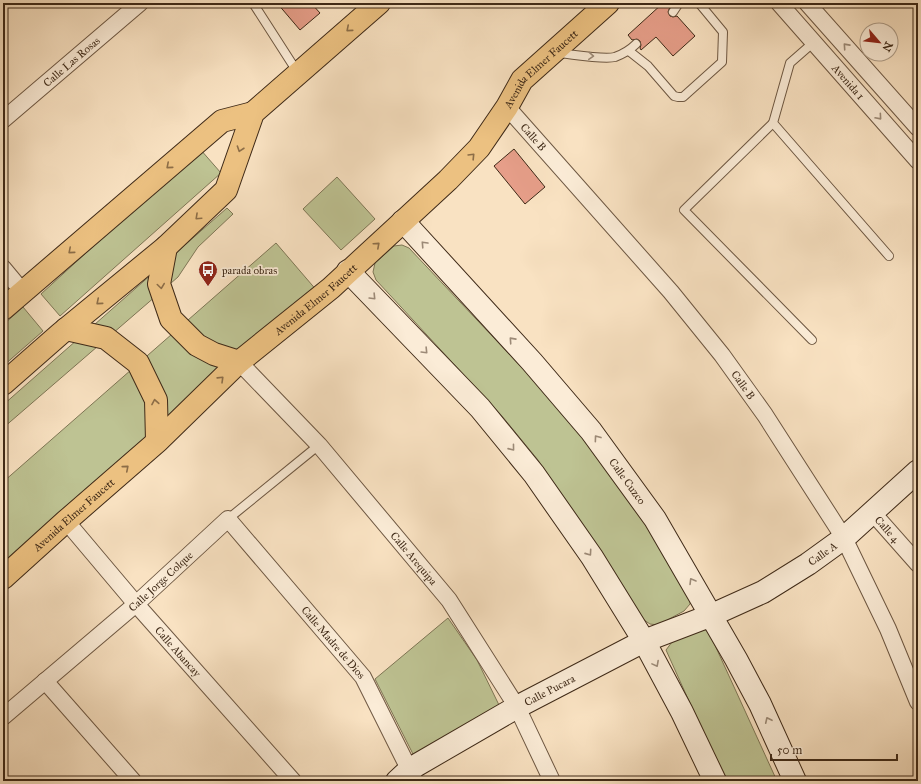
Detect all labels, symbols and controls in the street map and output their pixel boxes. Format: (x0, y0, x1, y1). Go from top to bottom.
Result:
north arrow (859, 22, 899, 62)
one-way arrow (347, 24, 354, 31)
street label: Avenida Elmer Faucett (501, 27, 581, 112)
street label: Calle Las Rosas (41, 34, 103, 90)
text: N (879, 39, 895, 54)
one-way arrow (843, 43, 850, 51)
one-way arrow (588, 52, 594, 61)
street label: Avenida 1 (828, 61, 867, 102)
one-way arrow (874, 112, 881, 119)
street label: Calle B (518, 121, 549, 154)
one-way arrow (237, 146, 245, 153)
one-way arrow (467, 153, 474, 160)
one-way arrow (166, 161, 174, 168)
one-way arrow (195, 212, 203, 220)
one-way arrow (421, 241, 429, 249)
one-way arrow (372, 242, 380, 249)
one-way arrow (68, 246, 76, 253)
bus stop icon: parada obras (197, 259, 219, 287)
street label: Avenida Elmer Faucett (271, 261, 360, 339)
place label: parada obras (221, 264, 277, 277)
one-way arrow (156, 282, 165, 289)
one-way arrow (368, 292, 376, 300)
one-way arrow (97, 297, 104, 304)
one-way arrow (509, 337, 517, 345)
one-way arrow (420, 346, 428, 354)
street label: Calle B (728, 368, 758, 402)
one-way arrow (216, 376, 224, 384)
one-way arrow (151, 399, 160, 405)
one-way arrow (595, 436, 602, 443)
one-way arrow (508, 443, 515, 450)
street label: Calle Cuzco (606, 456, 648, 507)
one-way arrow (121, 465, 129, 473)
street label: Avenida Elmer Faucett (30, 476, 117, 555)
street label: Calle 4 (872, 514, 903, 546)
street label: Calle Arequipa (388, 529, 440, 588)
street label: Calle A (806, 539, 840, 569)
street label: Calle Jorge Colque (126, 548, 196, 614)
one-way arrow (584, 548, 591, 555)
one-way arrow (689, 578, 696, 585)
street label: Calle Madre de Dios (298, 604, 368, 682)
street label: Calle Abancay (152, 624, 204, 680)
one-way arrow (652, 660, 659, 667)
street label: Calle Pucara (522, 672, 578, 709)
one-way arrow (765, 717, 773, 724)
scale bar (771, 736, 897, 762)
text: 50 m (777, 743, 802, 757)

